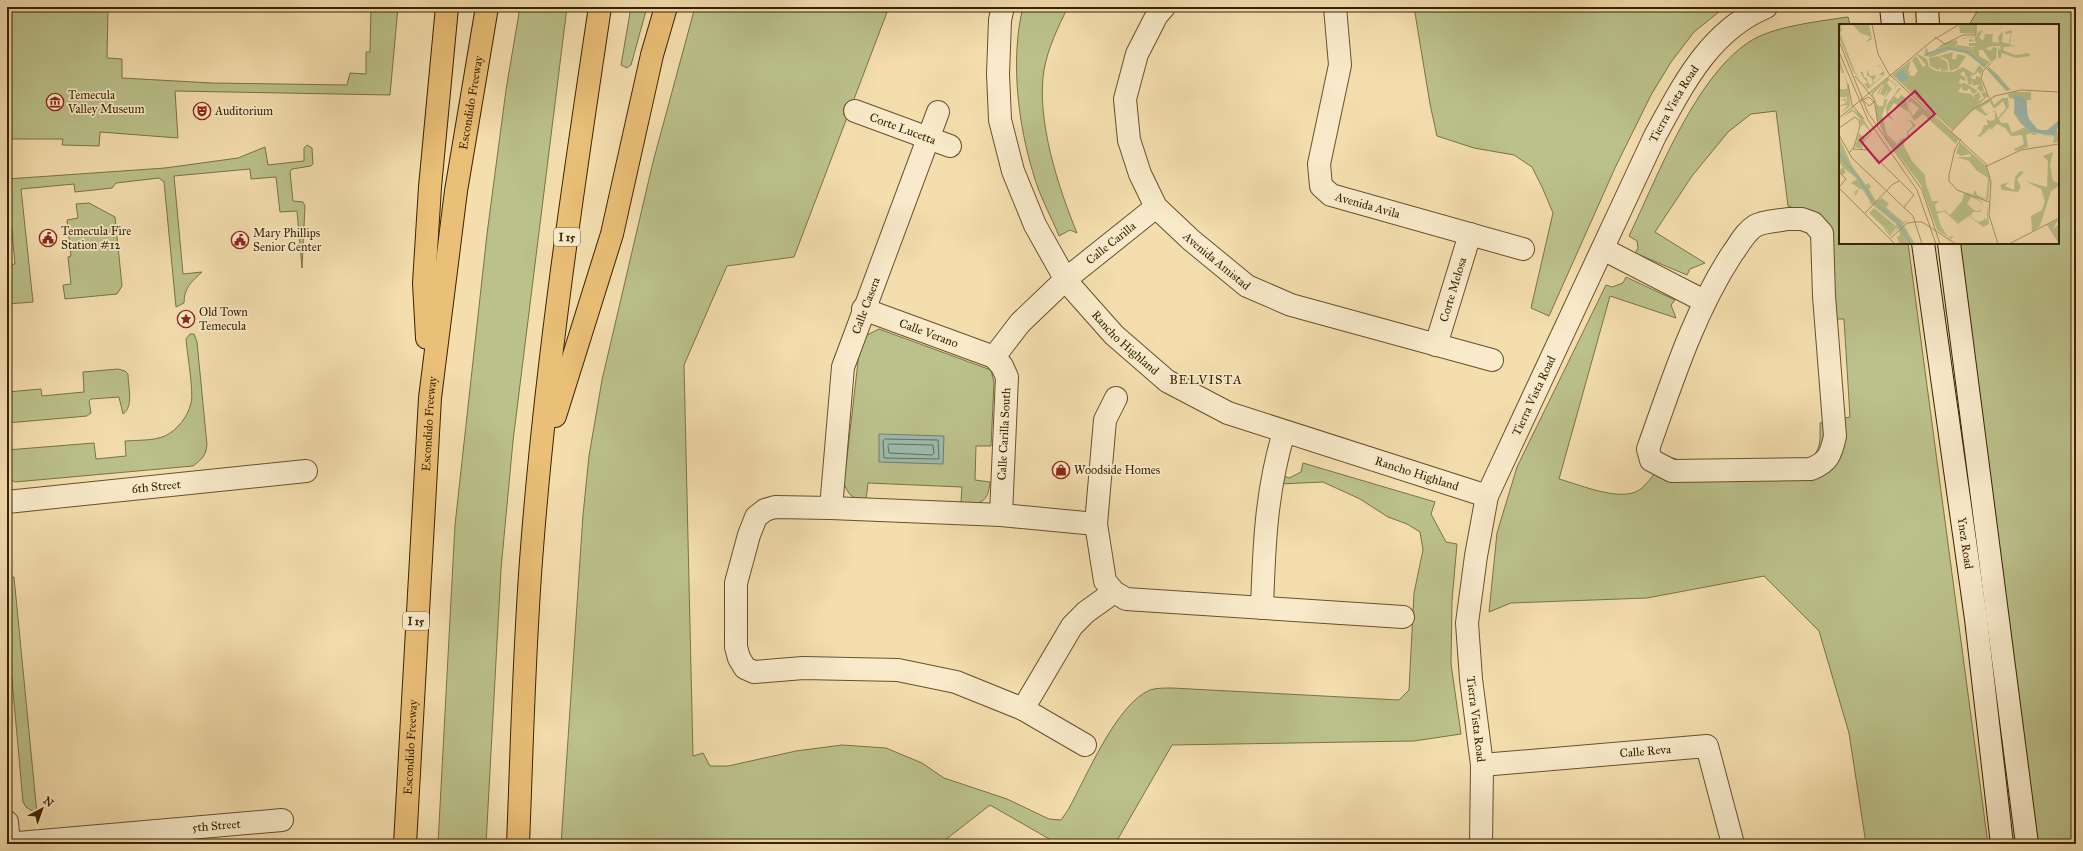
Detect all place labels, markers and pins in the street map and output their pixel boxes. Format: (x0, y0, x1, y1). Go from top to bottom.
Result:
place label: Temecula Valley Museum (67, 88, 145, 116)
museum icon: Temecula Valley Museum (45, 92, 65, 112)
theatre icon: Auditorium (192, 101, 212, 121)
place label: Auditorium (214, 104, 273, 118)
place label: Temecula Fire Station #12 (61, 224, 131, 252)
place label: Mary Phillips Senior Center (253, 226, 322, 254)
public building icon: Temecula Fire Station #12 (38, 228, 58, 248)
public building icon: Mary Phillips Senior Center (230, 230, 250, 250)
place label: Old Town Temecula (199, 305, 248, 333)
place icon: Old Town Temecula (176, 309, 196, 329)
shop icon: Woodside Homes (1051, 460, 1071, 480)
place label: Woodside Homes (1074, 463, 1160, 477)

